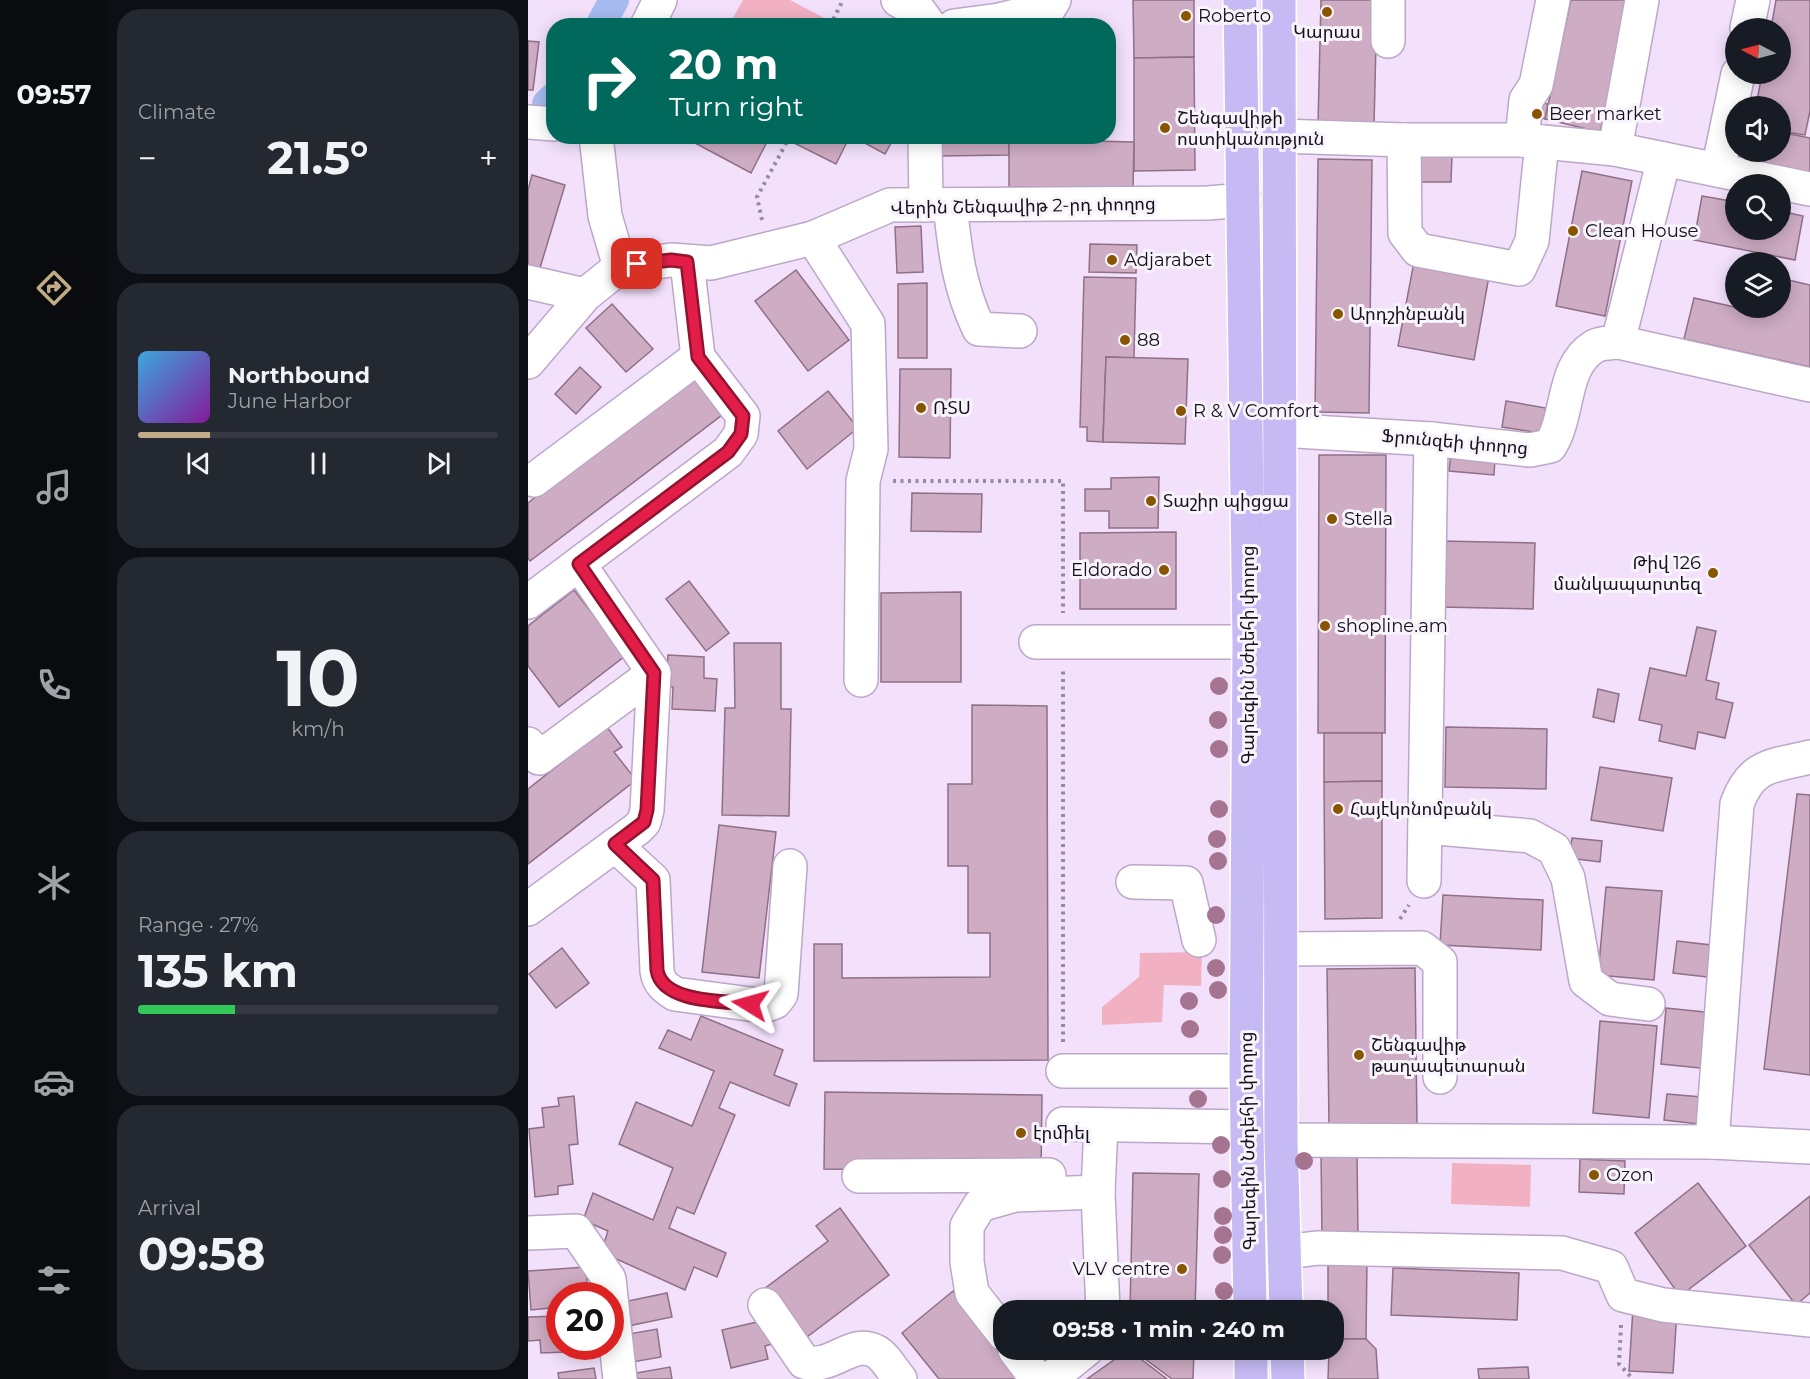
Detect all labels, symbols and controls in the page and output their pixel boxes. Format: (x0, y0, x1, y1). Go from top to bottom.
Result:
place label: Roberto (1198, 5, 1271, 27)
marker: Կարաս (1320, 5, 1334, 19)
marker: Roberto (1179, 9, 1193, 23)
north arrow (1725, 18, 1791, 84)
map controls (1725, 18, 1791, 318)
place label: Կարաս (1293, 21, 1361, 43)
text: 20 m (669, 38, 778, 90)
icon: right (570, 42, 648, 120)
text: 09:57 (16, 78, 92, 111)
text: Turn right (669, 90, 804, 123)
button: sound (1725, 96, 1791, 162)
text: Climate (138, 100, 216, 124)
place label: Beer market (1549, 103, 1662, 125)
place label: Շենգավիթի ոստիկանություն (1177, 107, 1324, 150)
marker: Beer market (1530, 107, 1544, 121)
marker: Շենգավիթի ոստիկանություն (1158, 121, 1172, 135)
text: 21.5° (267, 130, 369, 185)
text: − (138, 138, 157, 178)
text: + (479, 138, 498, 178)
button: search (1725, 174, 1791, 240)
street label: Վերին Շենգավիթ 2-րդ փողոց (890, 193, 1156, 219)
place label: Clean House (1585, 220, 1699, 242)
marker: Clean House (1566, 224, 1580, 238)
pin (611, 238, 662, 289)
icon: arrive (620, 247, 653, 280)
place label: Adjarabet (1124, 249, 1212, 271)
button: layers (1725, 252, 1791, 318)
marker: Adjarabet (1105, 253, 1119, 267)
icon: directions (33, 267, 75, 309)
place label: Արդշինբանկ (1350, 303, 1465, 325)
marker: Արդշինբանկ (1331, 307, 1345, 321)
place label: 88 (1137, 329, 1160, 351)
marker: 88 (1118, 333, 1132, 347)
text: Northbound (228, 362, 370, 389)
text: June Harbor (228, 389, 352, 413)
place label: ՌՏՍ (933, 397, 971, 419)
place label: R & V Comfort (1193, 400, 1320, 422)
marker: ՌՏՍ (914, 401, 928, 415)
marker: R & V Comfort (1174, 404, 1188, 418)
street label: Ֆրունզեի փողոց (1381, 425, 1529, 459)
icon: previous (182, 447, 215, 480)
icon: pause (302, 447, 335, 480)
icon: next (422, 447, 455, 480)
icon: music (33, 466, 75, 508)
place label: Տաշիր պիցցա (1163, 490, 1289, 512)
marker: Տաշիր պիցցա (1144, 494, 1158, 508)
place label: Stella (1344, 508, 1393, 530)
marker: Stella (1325, 512, 1339, 526)
street label: Գարեգին Նժդեհի փողոց (1237, 546, 1259, 764)
place label: Թիվ 126 մանկապարտեզ (1553, 552, 1702, 595)
place label: Eldorado (1071, 559, 1152, 581)
marker: Eldorado (1157, 563, 1171, 577)
marker: Թիվ 126 մանկապարտեզ (1706, 566, 1720, 580)
place label: shopline.am (1337, 615, 1448, 637)
marker: shopline.am (1318, 619, 1332, 633)
text: 10 (276, 630, 360, 726)
icon: phone (33, 664, 75, 706)
text: km/h (291, 717, 345, 741)
place label: Հայէկոնոմբանկ (1350, 798, 1492, 820)
marker: Հայէկոնոմբանկ (1331, 802, 1345, 816)
icon: climate (33, 862, 75, 904)
text: Range · 27% (138, 913, 259, 937)
text: 135 km (138, 943, 298, 998)
position arrow (718, 972, 782, 1036)
street label: Գարեգին Նժդեհի փողոց (1235, 1031, 1261, 1251)
place label: Շենգավիթ թաղապետարան (1371, 1034, 1526, 1077)
marker: Շենգավիթ թաղապետարան (1352, 1048, 1366, 1062)
icon: car (33, 1061, 75, 1103)
place label: էրմիել (1033, 1122, 1091, 1144)
marker: էրմիել (1014, 1126, 1028, 1140)
place label: Ozon (1606, 1164, 1654, 1186)
marker: Ozon (1587, 1168, 1601, 1182)
text: Arrival (138, 1196, 201, 1220)
text: 09:58 (138, 1226, 266, 1281)
place label: VLV centre (1073, 1258, 1170, 1280)
icon: filters (33, 1259, 75, 1301)
marker: VLV centre (1175, 1262, 1189, 1276)
speed limit sign: 20 (546, 1282, 624, 1360)
text: 09:58 · 1 min · 240 m (1052, 1316, 1285, 1343)

